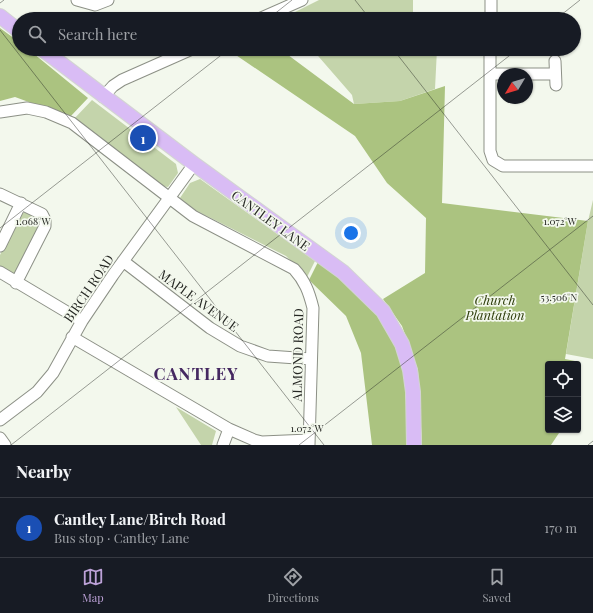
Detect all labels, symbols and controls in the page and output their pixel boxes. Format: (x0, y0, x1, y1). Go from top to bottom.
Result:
search box (12, 12, 581, 56)
icon: search (26, 23, 48, 45)
text: Search here (58, 24, 137, 44)
north arrow (497, 68, 533, 104)
pin: 1 (130, 123, 156, 153)
street label: CANTLEY LANE (228, 186, 314, 254)
text: 1.068°W (16, 214, 51, 228)
text: 1.072°W (543, 214, 578, 228)
your location (341, 223, 361, 243)
street label: BIRCH ROAD (59, 251, 117, 325)
street label: MAPLE AVENUE (156, 265, 242, 335)
text: 53.506°N (541, 290, 577, 304)
park label: Church Plantation (465, 291, 524, 323)
street label: ALMOND ROAD (288, 308, 306, 403)
map controls (545, 361, 581, 433)
button: locate (545, 361, 581, 397)
district label: CANTLEY (153, 362, 239, 384)
button: layers (545, 397, 581, 433)
text: 1.072°W (290, 421, 325, 435)
text: Nearby (16, 460, 71, 482)
text: Cantley Lane/Birch Road (54, 509, 226, 529)
text: 1 (27, 519, 31, 536)
text: 170 m (544, 519, 577, 536)
text: Bus stop · Cantley Lane (54, 529, 189, 546)
tab: Map (82, 566, 104, 605)
tab: Directions (267, 566, 319, 605)
tab: Saved (483, 566, 511, 605)

